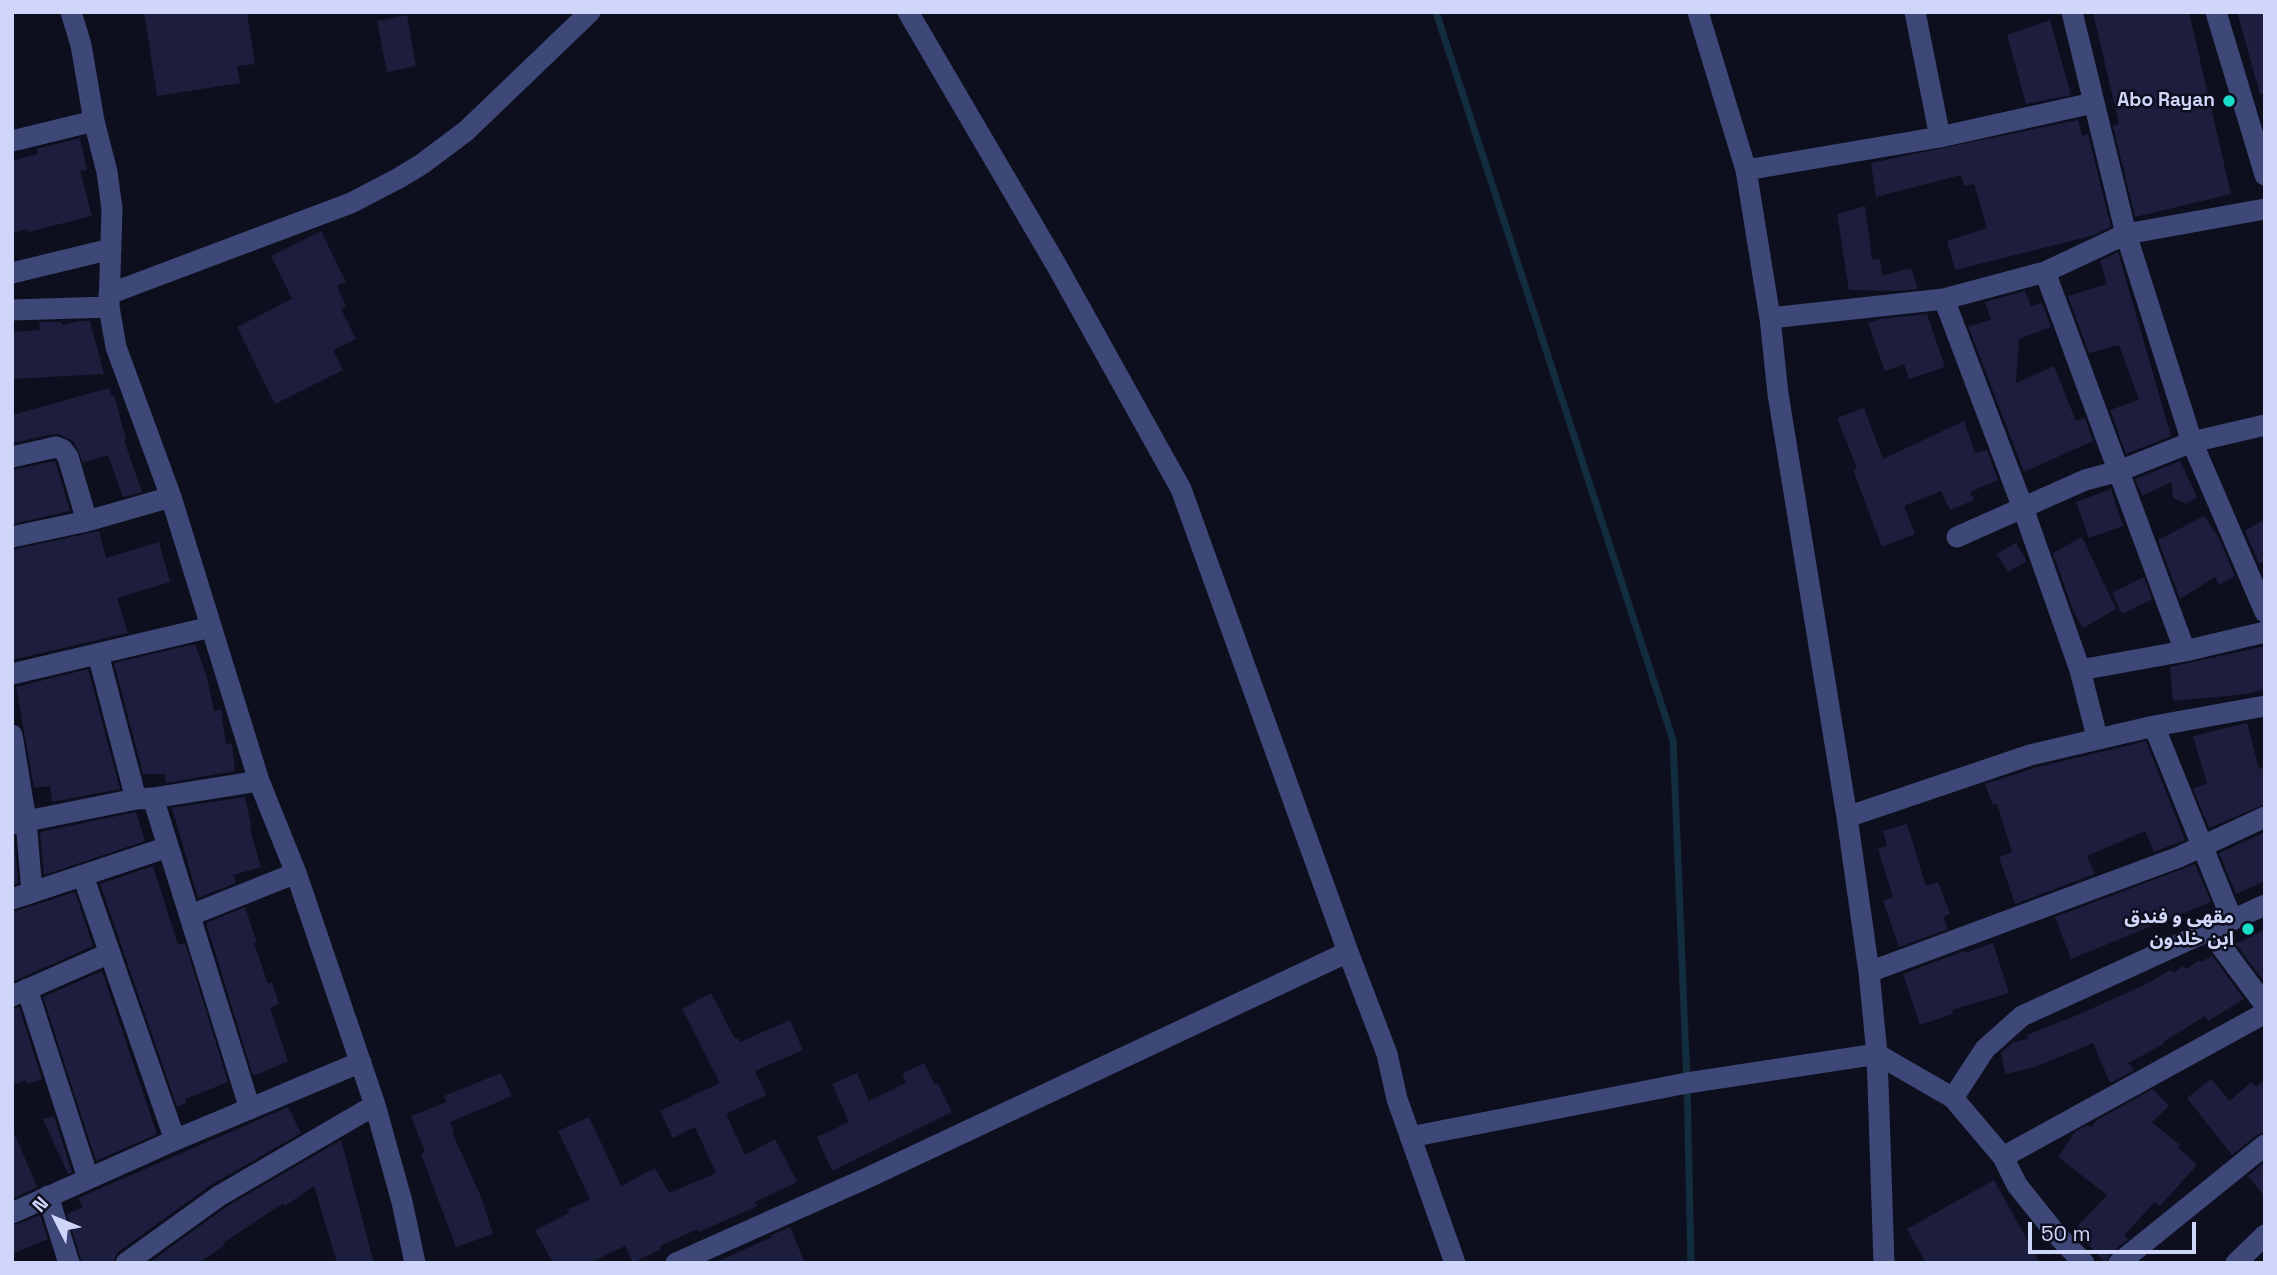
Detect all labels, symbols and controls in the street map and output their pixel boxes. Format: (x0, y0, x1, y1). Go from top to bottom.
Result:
place label: Abo Rayan (2117, 90, 2215, 112)
marker: Abo Rayan (2221, 93, 2237, 109)
place label: مقهى و فندق ابن خلدون (2124, 907, 2234, 951)
marker: مقهى و فندق ابن خلدون (2240, 921, 2256, 937)
north arrow (21, 1184, 91, 1254)
text: N (27, 1191, 54, 1218)
scale bar (2032, 1208, 2200, 1252)
text: 50 m (2041, 1220, 2091, 1247)

